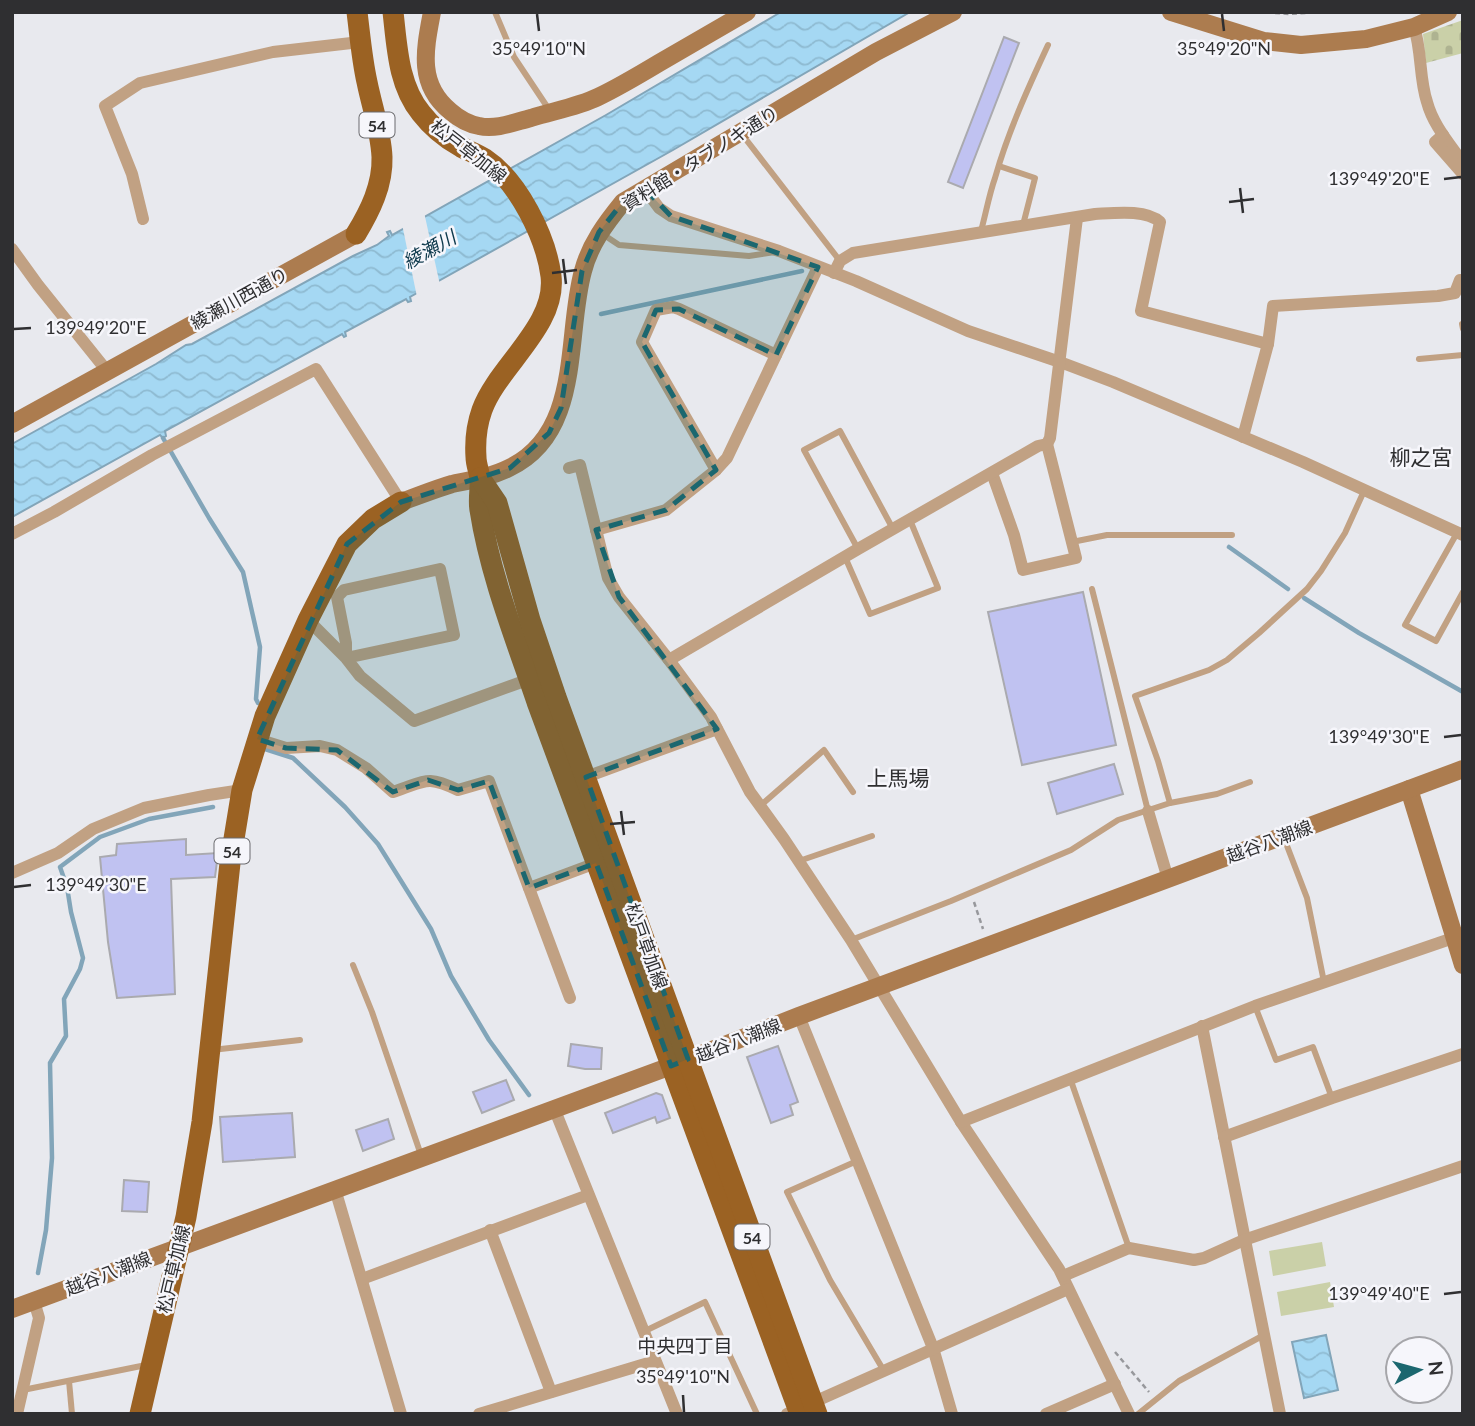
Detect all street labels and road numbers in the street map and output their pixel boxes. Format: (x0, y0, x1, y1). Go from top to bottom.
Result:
street label: 資料館・タブノキ通り (618, 101, 782, 215)
road number: 54 (360, 113, 394, 138)
street label: 松戸草加線 (427, 115, 511, 187)
street label: 綾瀬川西通り (186, 262, 292, 334)
street label: 越谷八潮線 (1223, 815, 1315, 867)
road number: 54 (215, 838, 250, 864)
street label: 松戸草加線 (621, 900, 673, 992)
street label: 越谷八潮線 (692, 1014, 784, 1066)
street label: 松戸草加線 (152, 1223, 194, 1315)
road number: 54 (734, 1224, 770, 1250)
street label: 越谷八潮線 (62, 1247, 154, 1299)

